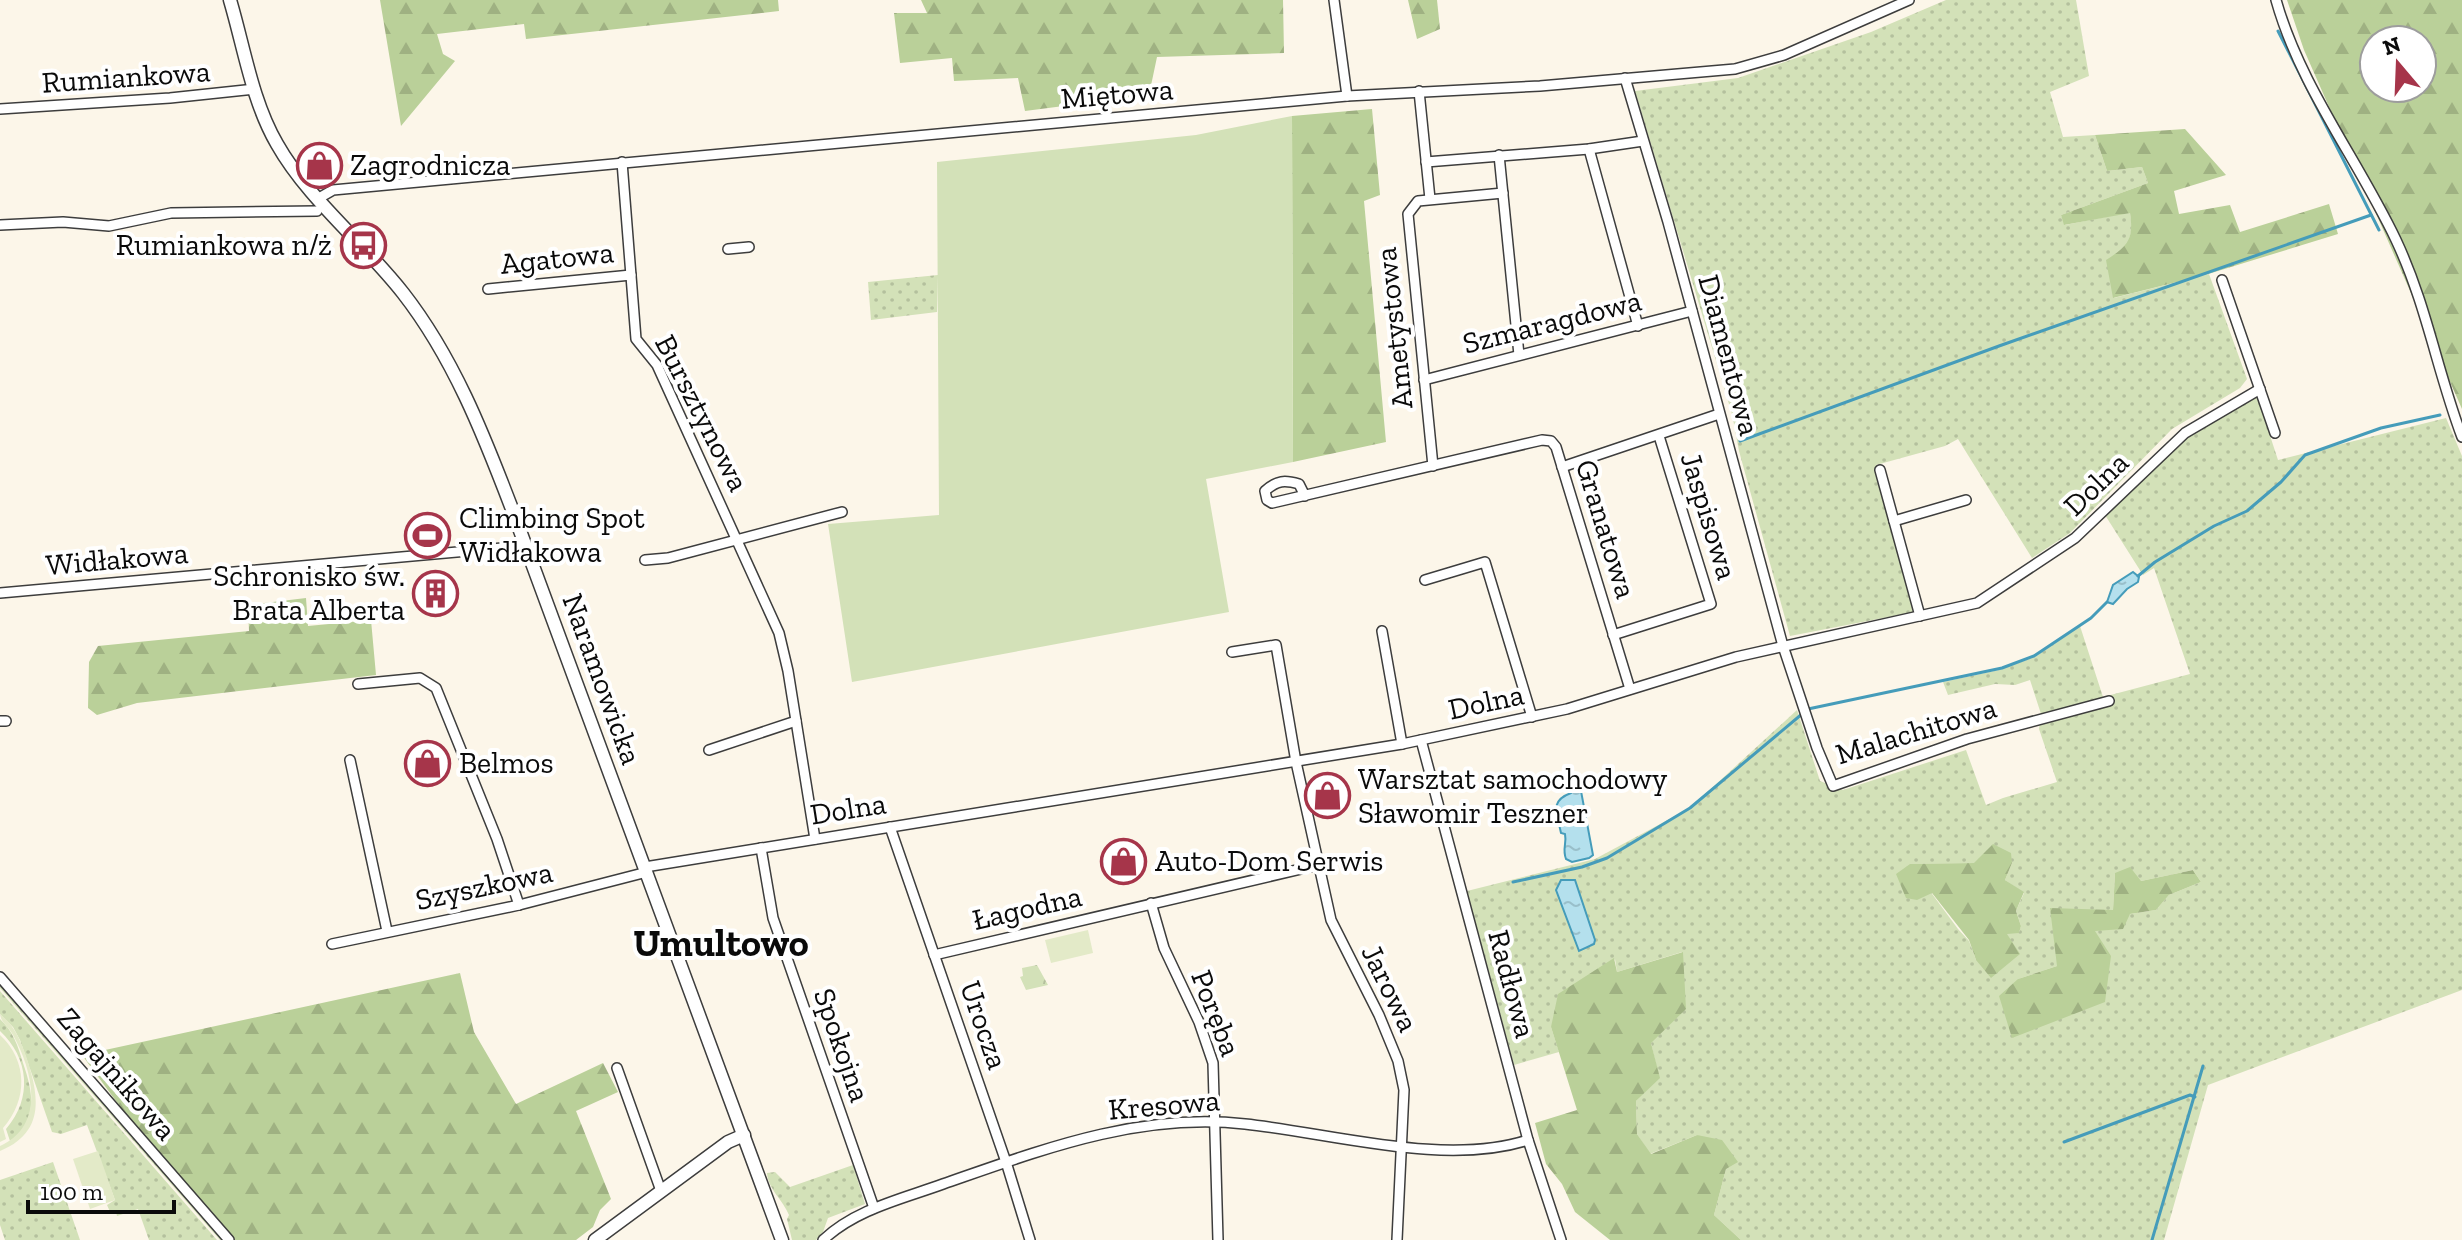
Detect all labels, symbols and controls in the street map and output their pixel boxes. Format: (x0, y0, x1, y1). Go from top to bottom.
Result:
north arrow (2358, 24, 2438, 104)
text: N (2379, 30, 2404, 61)
street label: Rumiankowa (40, 53, 212, 101)
street label: Miętowa (1059, 71, 1175, 117)
shop icon: Zagrodnicza (295, 141, 343, 189)
place label: Zagrodnicza (350, 147, 511, 183)
bus stop icon: Rumiankowa n/ż (339, 221, 387, 269)
place label: Rumiankowa n/ż (116, 227, 332, 263)
street label: Agatowa (499, 234, 615, 282)
street label: Ametystowa (1368, 245, 1420, 411)
street label: Diamentowa (1690, 271, 1768, 439)
street label: Szmaragdowa (1459, 282, 1645, 362)
street label: Bursztynowa (647, 329, 757, 497)
street label: Dolna (2056, 445, 2136, 523)
street label: Jaspisowa (1673, 448, 1745, 584)
street label: Granatowa (1568, 455, 1644, 603)
place label: Climbing Spot Widłakowa (459, 500, 645, 570)
sports icon: Climbing Spot Widłakowa (404, 511, 452, 559)
street label: Widłakowa (44, 535, 190, 583)
place label: Schronisko św. Brata Alberta (213, 558, 405, 628)
building icon: Schronisko św. Brata Alberta (412, 569, 460, 617)
street label: Naramowicka (554, 589, 650, 769)
street label: Dolna (1445, 676, 1527, 728)
street label: Malachitowa (1831, 690, 2001, 772)
shop icon: Belmos (404, 739, 452, 787)
place label: Belmos (459, 745, 554, 781)
place label: Warsztat samochodowy Sławomir Teszner (1358, 761, 1668, 831)
shop icon: Warsztat samochodowy Sławomir Teszner (1303, 772, 1351, 820)
street label: Dolna (808, 785, 888, 833)
shop icon: Auto-Dom Serwis (1100, 837, 1148, 885)
place label: Auto-Dom Serwis (1155, 843, 1383, 879)
street label: Szyszkowa (412, 854, 556, 918)
street label: Łagodna (969, 878, 1085, 938)
district label: Umultowo (633, 920, 809, 966)
street label: Radłowa (1480, 926, 1544, 1042)
street label: Jarowa (1354, 939, 1426, 1037)
street label: Poręba (1183, 965, 1249, 1061)
street label: Urocza (952, 976, 1016, 1074)
street label: Spokojna (806, 984, 878, 1106)
street label: Zagajnikowa (50, 1000, 184, 1148)
street label: Kresowa (1107, 1082, 1221, 1128)
scale bar (28, 1164, 174, 1214)
text: 100 m (40, 1177, 103, 1206)

